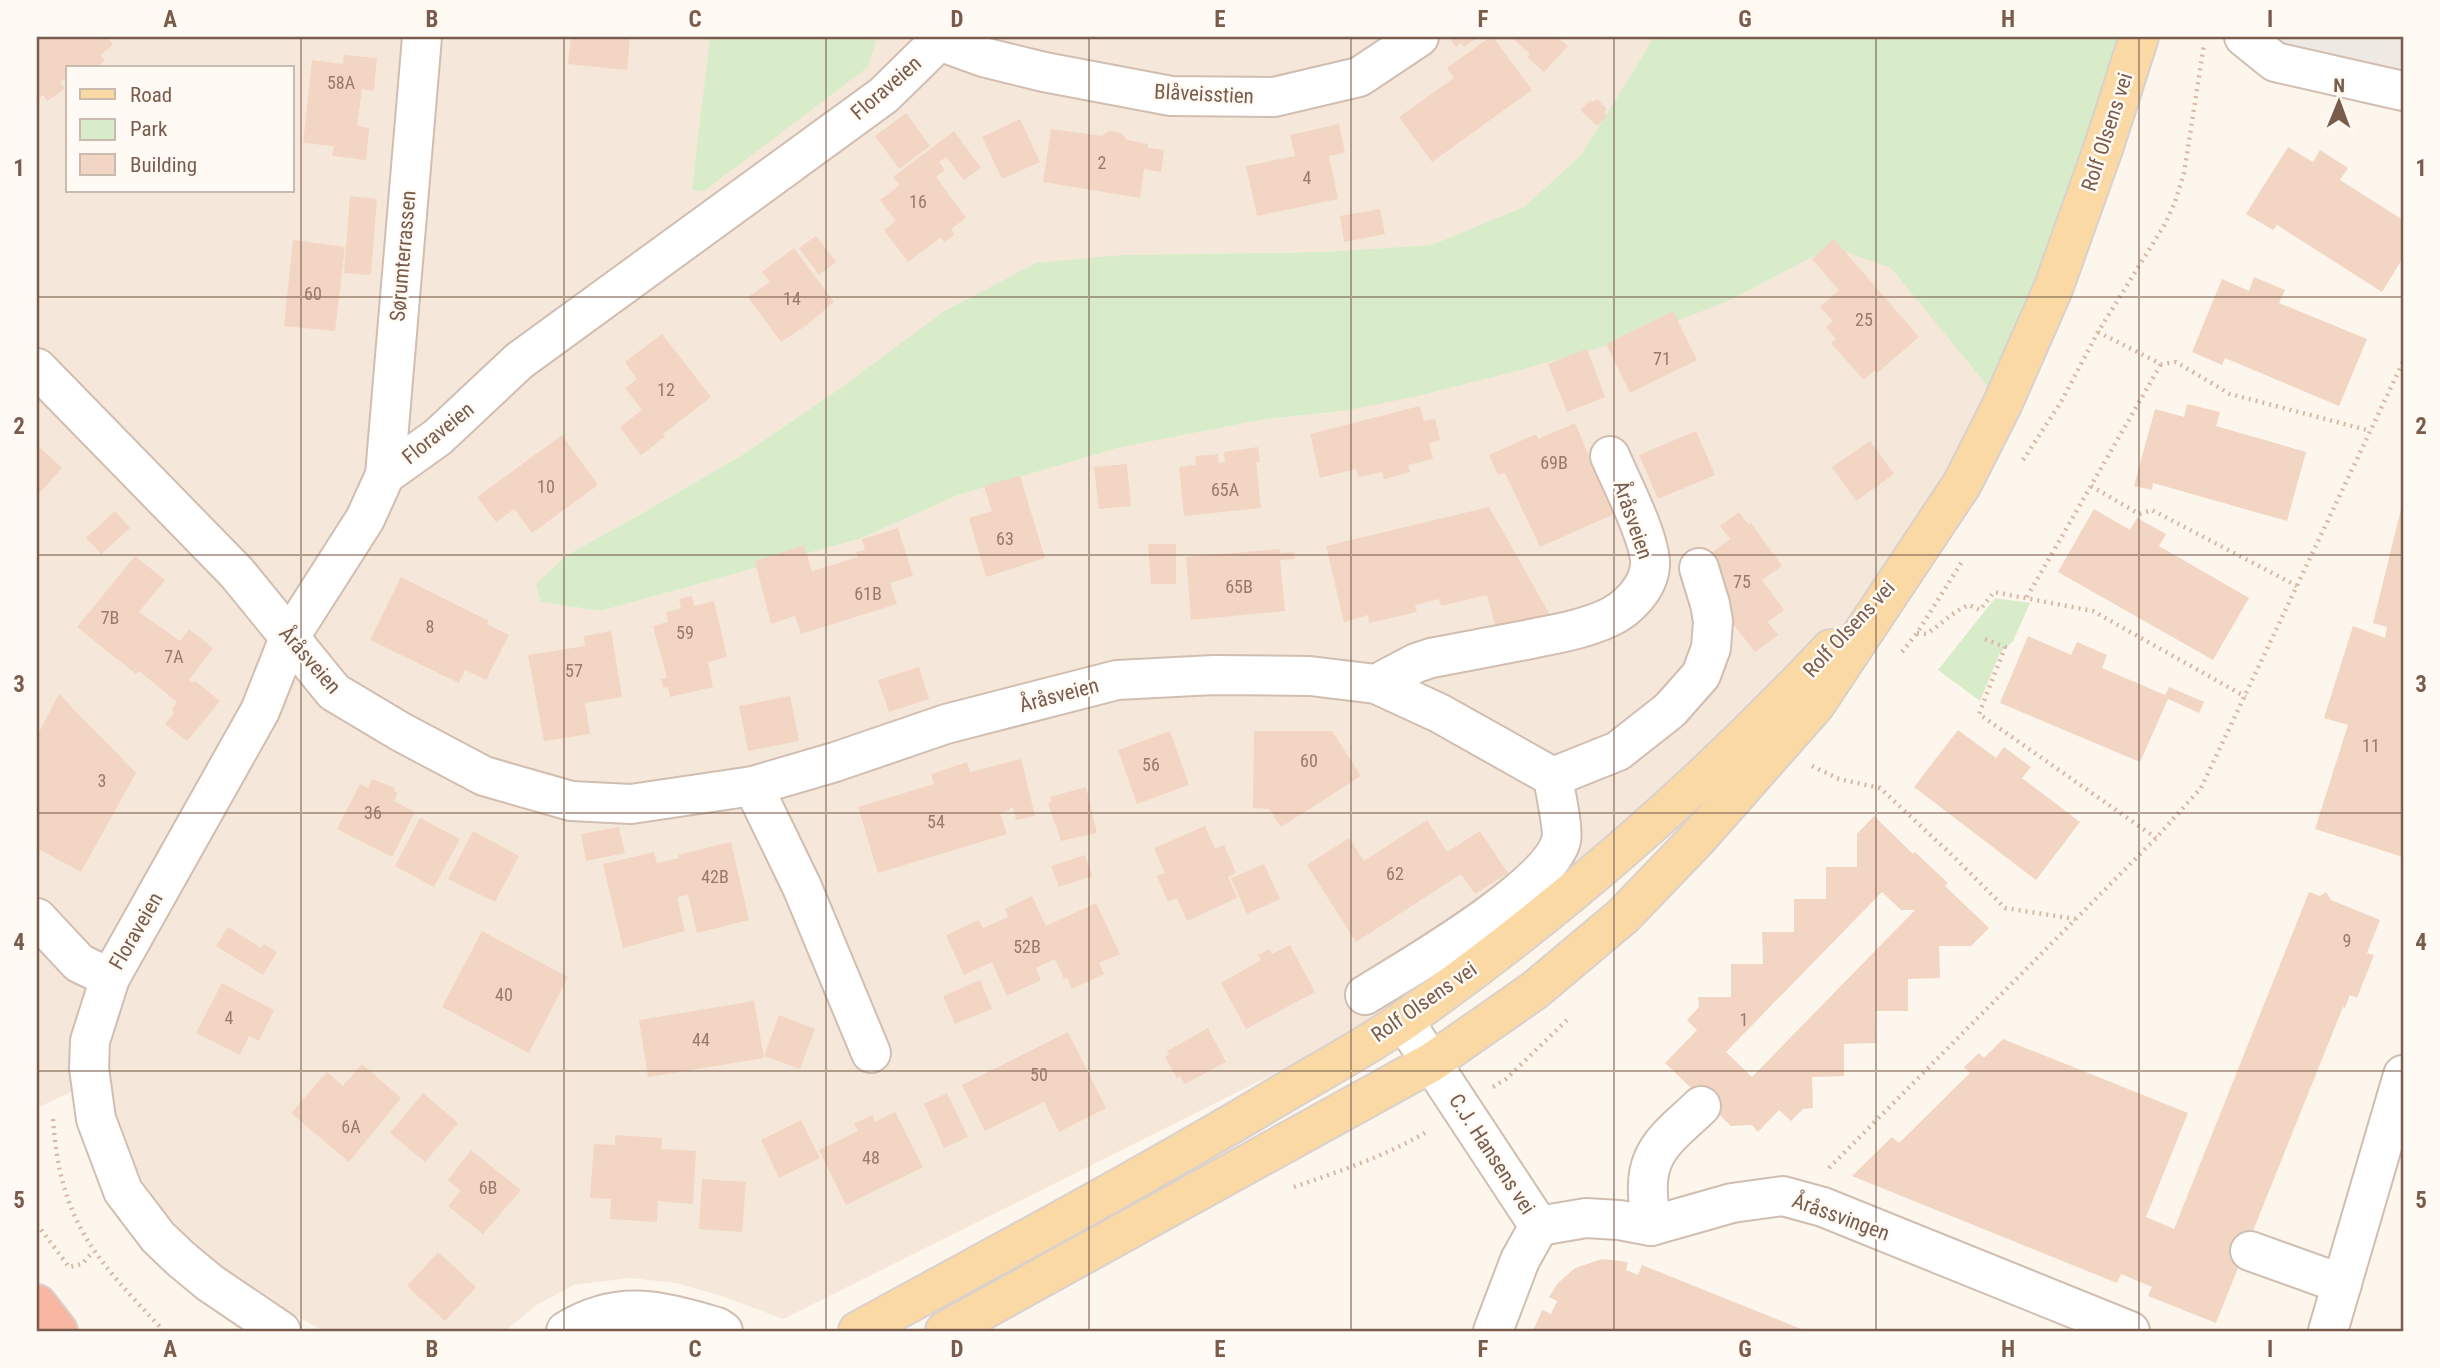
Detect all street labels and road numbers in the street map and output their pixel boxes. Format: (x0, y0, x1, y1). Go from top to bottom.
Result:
street label: Floraveien (846, 51, 926, 125)
street label: Rolf Olsens vei (2077, 70, 2137, 194)
street label: Blåveisstien (1153, 79, 1255, 109)
street label: Sørumterrassen (385, 190, 421, 322)
street label: Floraveien (397, 397, 479, 469)
street label: Åråsveien (1608, 478, 1658, 562)
street label: Rolf Olsens vei (1798, 576, 1900, 682)
street label: Åråsveien (274, 621, 346, 699)
street label: Åråsveien (1017, 673, 1101, 717)
street label: Floraveien (104, 888, 168, 974)
street label: Rolf Olsens vei (1367, 957, 1481, 1047)
street label: C.J. Hansens vei (1444, 1089, 1540, 1219)
street label: Åråssvingen (1789, 1188, 1893, 1246)

